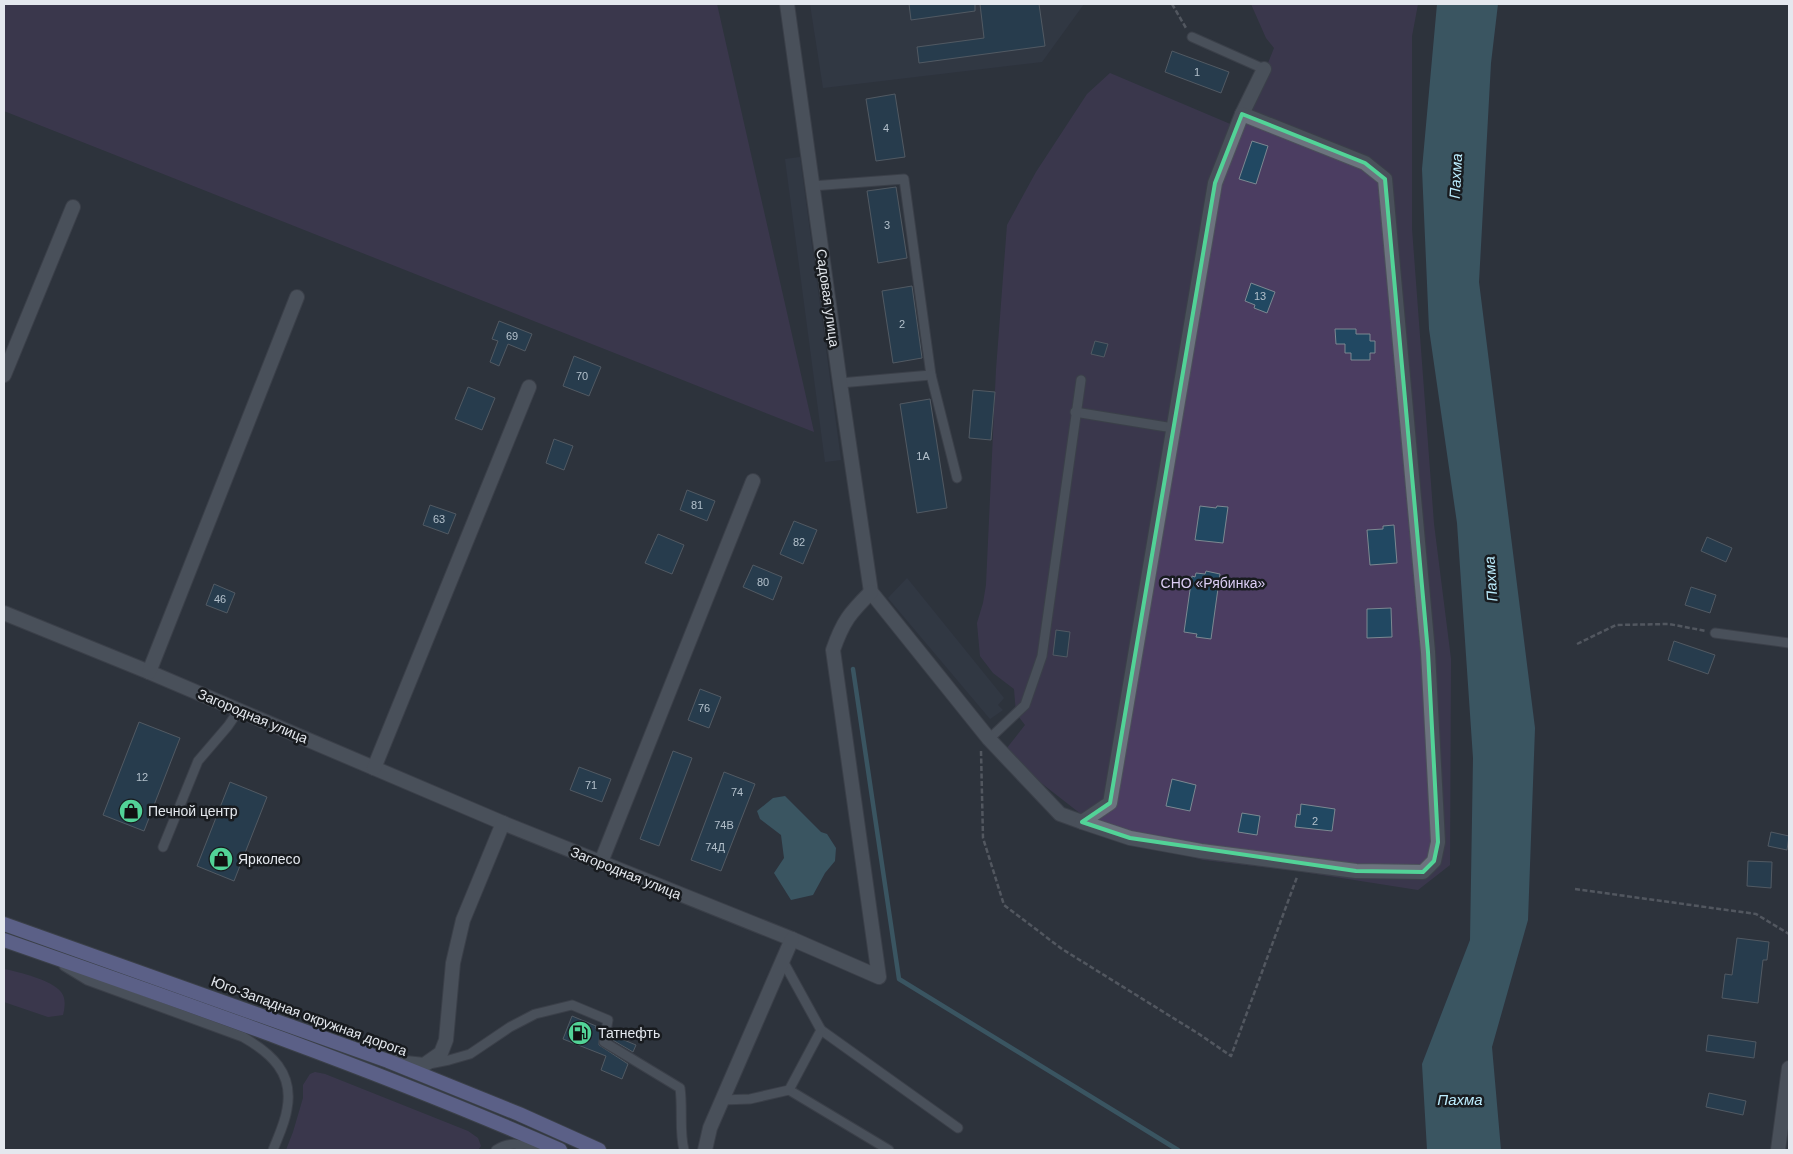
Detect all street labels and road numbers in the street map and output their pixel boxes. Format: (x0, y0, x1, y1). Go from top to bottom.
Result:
street label: Садовая улица (813, 248, 843, 348)
street label: Загородная улица (196, 686, 311, 746)
street label: Загородная улица (568, 844, 684, 903)
street label: Юго-Западная окружная дорога (209, 973, 409, 1059)

